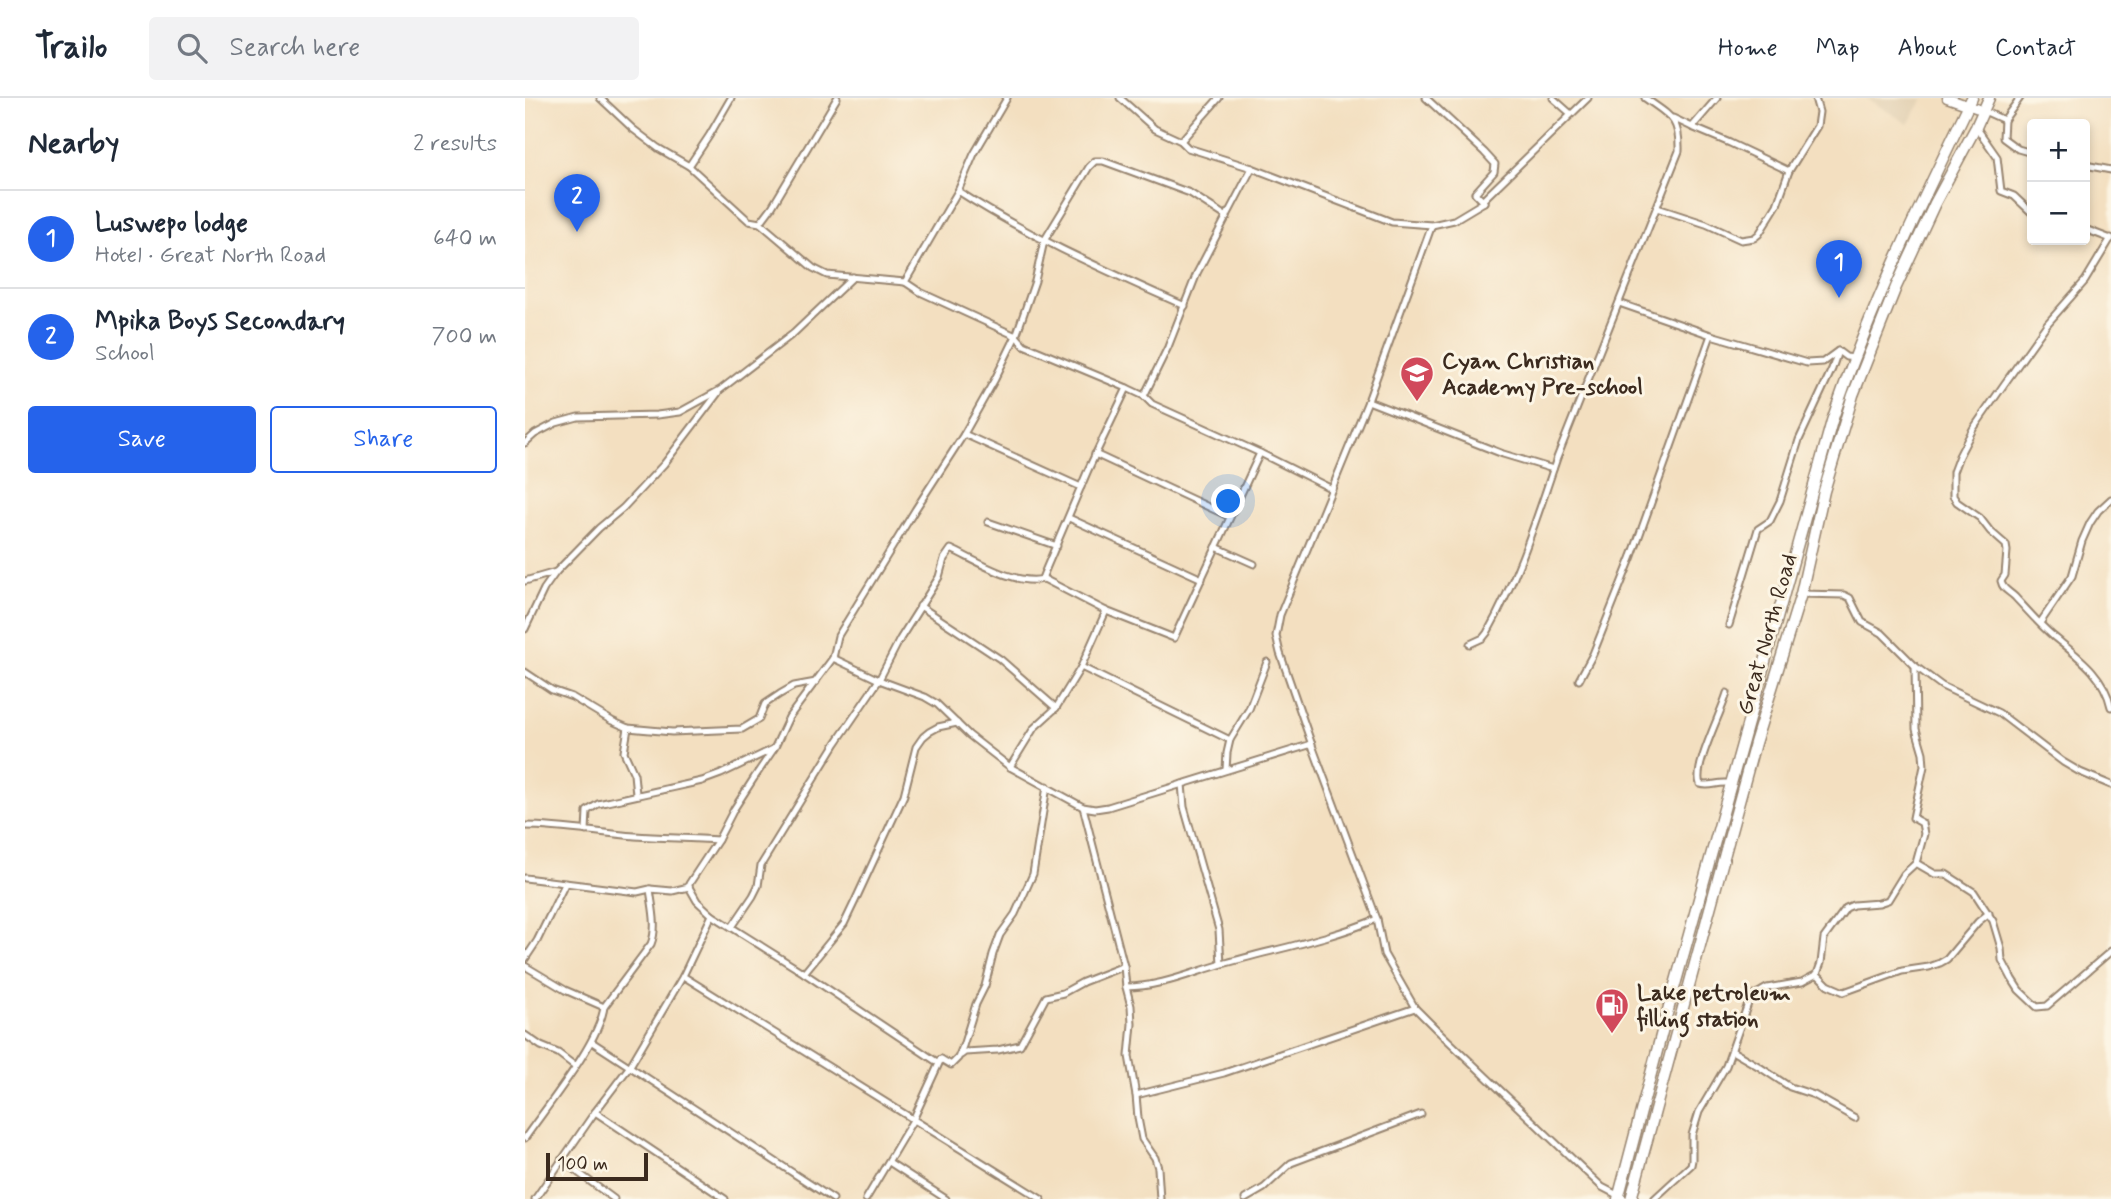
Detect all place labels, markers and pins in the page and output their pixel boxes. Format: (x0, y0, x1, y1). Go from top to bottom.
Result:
pin: 2 (554, 174, 600, 232)
pin: 1 (1816, 240, 1862, 298)
place label: Cyan Christian Academy Pre-school (1442, 347, 1643, 403)
school or university icon: Cyan Christian Academy Pre-school (1398, 354, 1436, 403)
place label: Lake petroleum filling station (1636, 979, 1791, 1038)
fuel station icon: Lake petroleum filling station (1593, 986, 1631, 1035)

